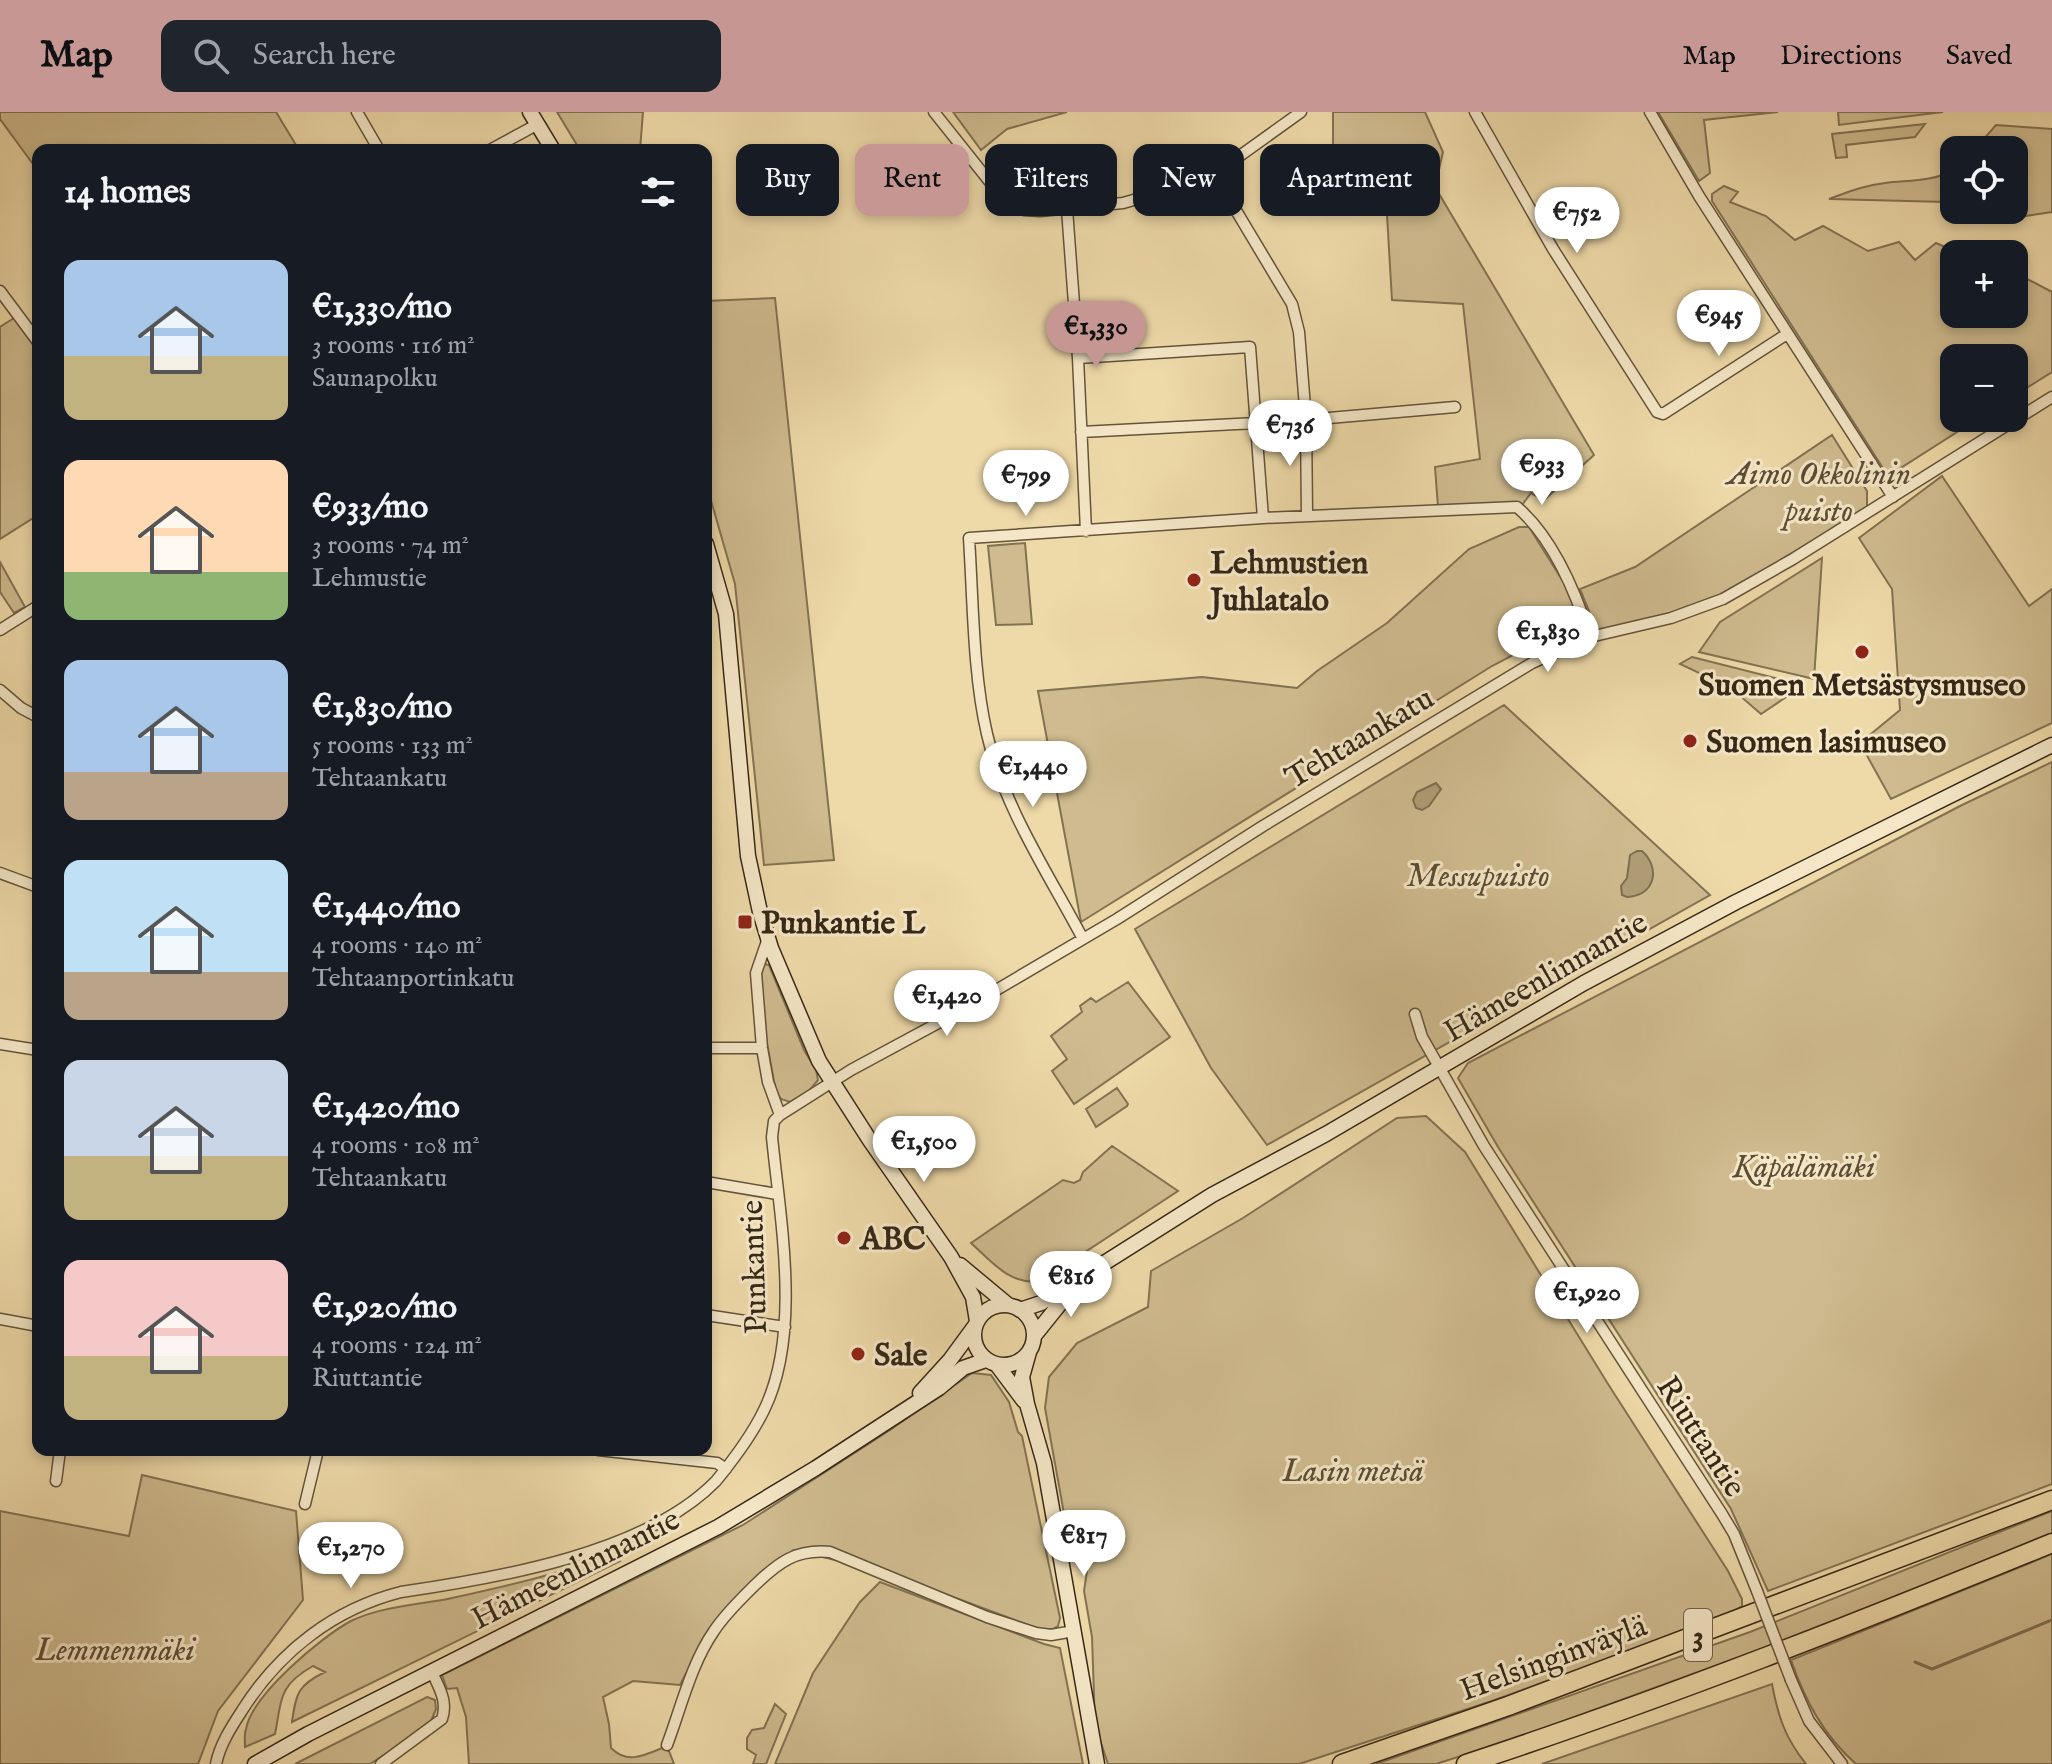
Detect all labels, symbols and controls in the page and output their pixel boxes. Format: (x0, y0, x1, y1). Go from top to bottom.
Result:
search box (161, 20, 721, 92)
text: Map (40, 32, 113, 80)
icon: search (189, 34, 233, 78)
text: Search here (253, 37, 396, 75)
text: Map (1682, 39, 1736, 74)
text: Directions (1780, 39, 1902, 74)
text: Saved (1946, 39, 2012, 74)
map controls (1940, 136, 2028, 432)
button: locate (1940, 136, 2028, 224)
chip: Buy (736, 144, 839, 216)
chip: Rent (855, 144, 969, 216)
chip: Filters (985, 144, 1117, 216)
chip: New (1133, 144, 1244, 216)
chip: Apartment (1260, 144, 1440, 216)
icon: filters (636, 170, 680, 214)
text: 14 homes (64, 171, 191, 214)
pin: €752 (1530, 187, 1624, 255)
text: €752 (1553, 196, 1601, 229)
button: + (1940, 240, 2028, 328)
text: €1,330/mo (312, 286, 452, 329)
pin: €945 (1672, 290, 1766, 358)
icon: home (128, 292, 224, 388)
text: €945 (1695, 299, 1743, 332)
pin: €1,330 (1031, 301, 1161, 369)
text: €1,330 (1064, 310, 1128, 343)
text: 3 rooms · 116 m² (312, 329, 475, 362)
button: − (1940, 344, 2028, 432)
text: Saunapolku (312, 362, 438, 395)
pin: €736 (1243, 400, 1337, 468)
text: €736 (1266, 409, 1314, 442)
pin: €933 (1495, 439, 1589, 507)
text: €933 (1519, 448, 1565, 481)
pin: €799 (979, 450, 1073, 518)
park label: Aimo Okkolinin puisto (1724, 455, 1911, 533)
text: €799 (1001, 459, 1051, 492)
text: €933/mo (312, 486, 428, 529)
icon: home (128, 492, 224, 588)
text: 3 rooms · 74 m² (312, 529, 469, 562)
place label: Lehmustien Juhlatalo (1206, 544, 1368, 622)
text: Lehmustie (312, 562, 427, 595)
marker: Lehmustien Juhlatalo (1185, 571, 1203, 589)
pin: €1,830 (1483, 606, 1613, 674)
text: €1,830 (1516, 615, 1580, 648)
marker: Suomen Metsästysmuseo (1853, 643, 1871, 661)
place label: Suomen Metsästysmuseo (1698, 666, 2026, 707)
street label: Tehtaankatu (1278, 679, 1442, 800)
text: €1,830/mo (312, 686, 452, 729)
icon: home (128, 692, 224, 788)
place label: Suomen lasimuseo (1706, 723, 1946, 764)
text: 5 rooms · 133 m² (312, 729, 473, 762)
marker: Suomen lasimuseo (1681, 732, 1699, 750)
pin: €1,440 (968, 741, 1098, 809)
text: €1,440 (998, 750, 1068, 783)
text: Tehtaankatu (312, 762, 447, 795)
park label: Messupuisto (1406, 857, 1550, 898)
text: €1,440/mo (312, 886, 461, 929)
icon: home (128, 892, 224, 988)
street label: Hämeenlinnantie (1437, 903, 1656, 1053)
place label: Punkantie L (761, 904, 926, 945)
marker: Punkantie L (736, 913, 754, 931)
text: 4 rooms · 140 m² (312, 929, 483, 962)
text: Tehtaanportinkatu (312, 962, 515, 995)
pin: €1,420 (882, 970, 1012, 1038)
text: €1,420 (912, 979, 982, 1012)
text: €1,420/mo (312, 1086, 460, 1129)
icon: home (128, 1092, 224, 1188)
pin: €1,500 (859, 1116, 989, 1184)
text: €1,500 (891, 1125, 957, 1158)
text: 4 rooms · 108 m² (312, 1129, 480, 1162)
park label: Käpälämäki (1732, 1148, 1877, 1189)
text: Tehtaankatu (312, 1162, 447, 1195)
street label: Punkantie (733, 1199, 778, 1335)
place label: ABC (858, 1220, 926, 1261)
marker: ABC (835, 1229, 853, 1247)
pin: €816 (1024, 1251, 1118, 1319)
text: €816 (1048, 1260, 1094, 1293)
pin: €1,920 (1522, 1267, 1652, 1335)
text: €1,920 (1553, 1276, 1621, 1309)
text: €1,920/mo (312, 1286, 457, 1329)
icon: home (128, 1292, 224, 1388)
text: 4 rooms · 124 m² (312, 1329, 482, 1362)
place label: Sale (874, 1336, 928, 1377)
marker: Sale (849, 1345, 867, 1363)
text: Riuttantie (312, 1362, 423, 1395)
street label: Riuttantie (1646, 1369, 1754, 1506)
park label: Lasin metsä (1281, 1452, 1426, 1493)
street label: Hämeenlinnantie (465, 1500, 687, 1640)
pin: €817 (1037, 1510, 1131, 1578)
text: €817 (1060, 1519, 1108, 1552)
pin: €1,270 (286, 1522, 416, 1590)
text: €1,270 (317, 1531, 385, 1564)
street label: Helsinginväylä (1455, 1607, 1653, 1712)
road number: 3 (1684, 1609, 1712, 1661)
park label: Lemmenmäki (34, 1631, 196, 1672)

